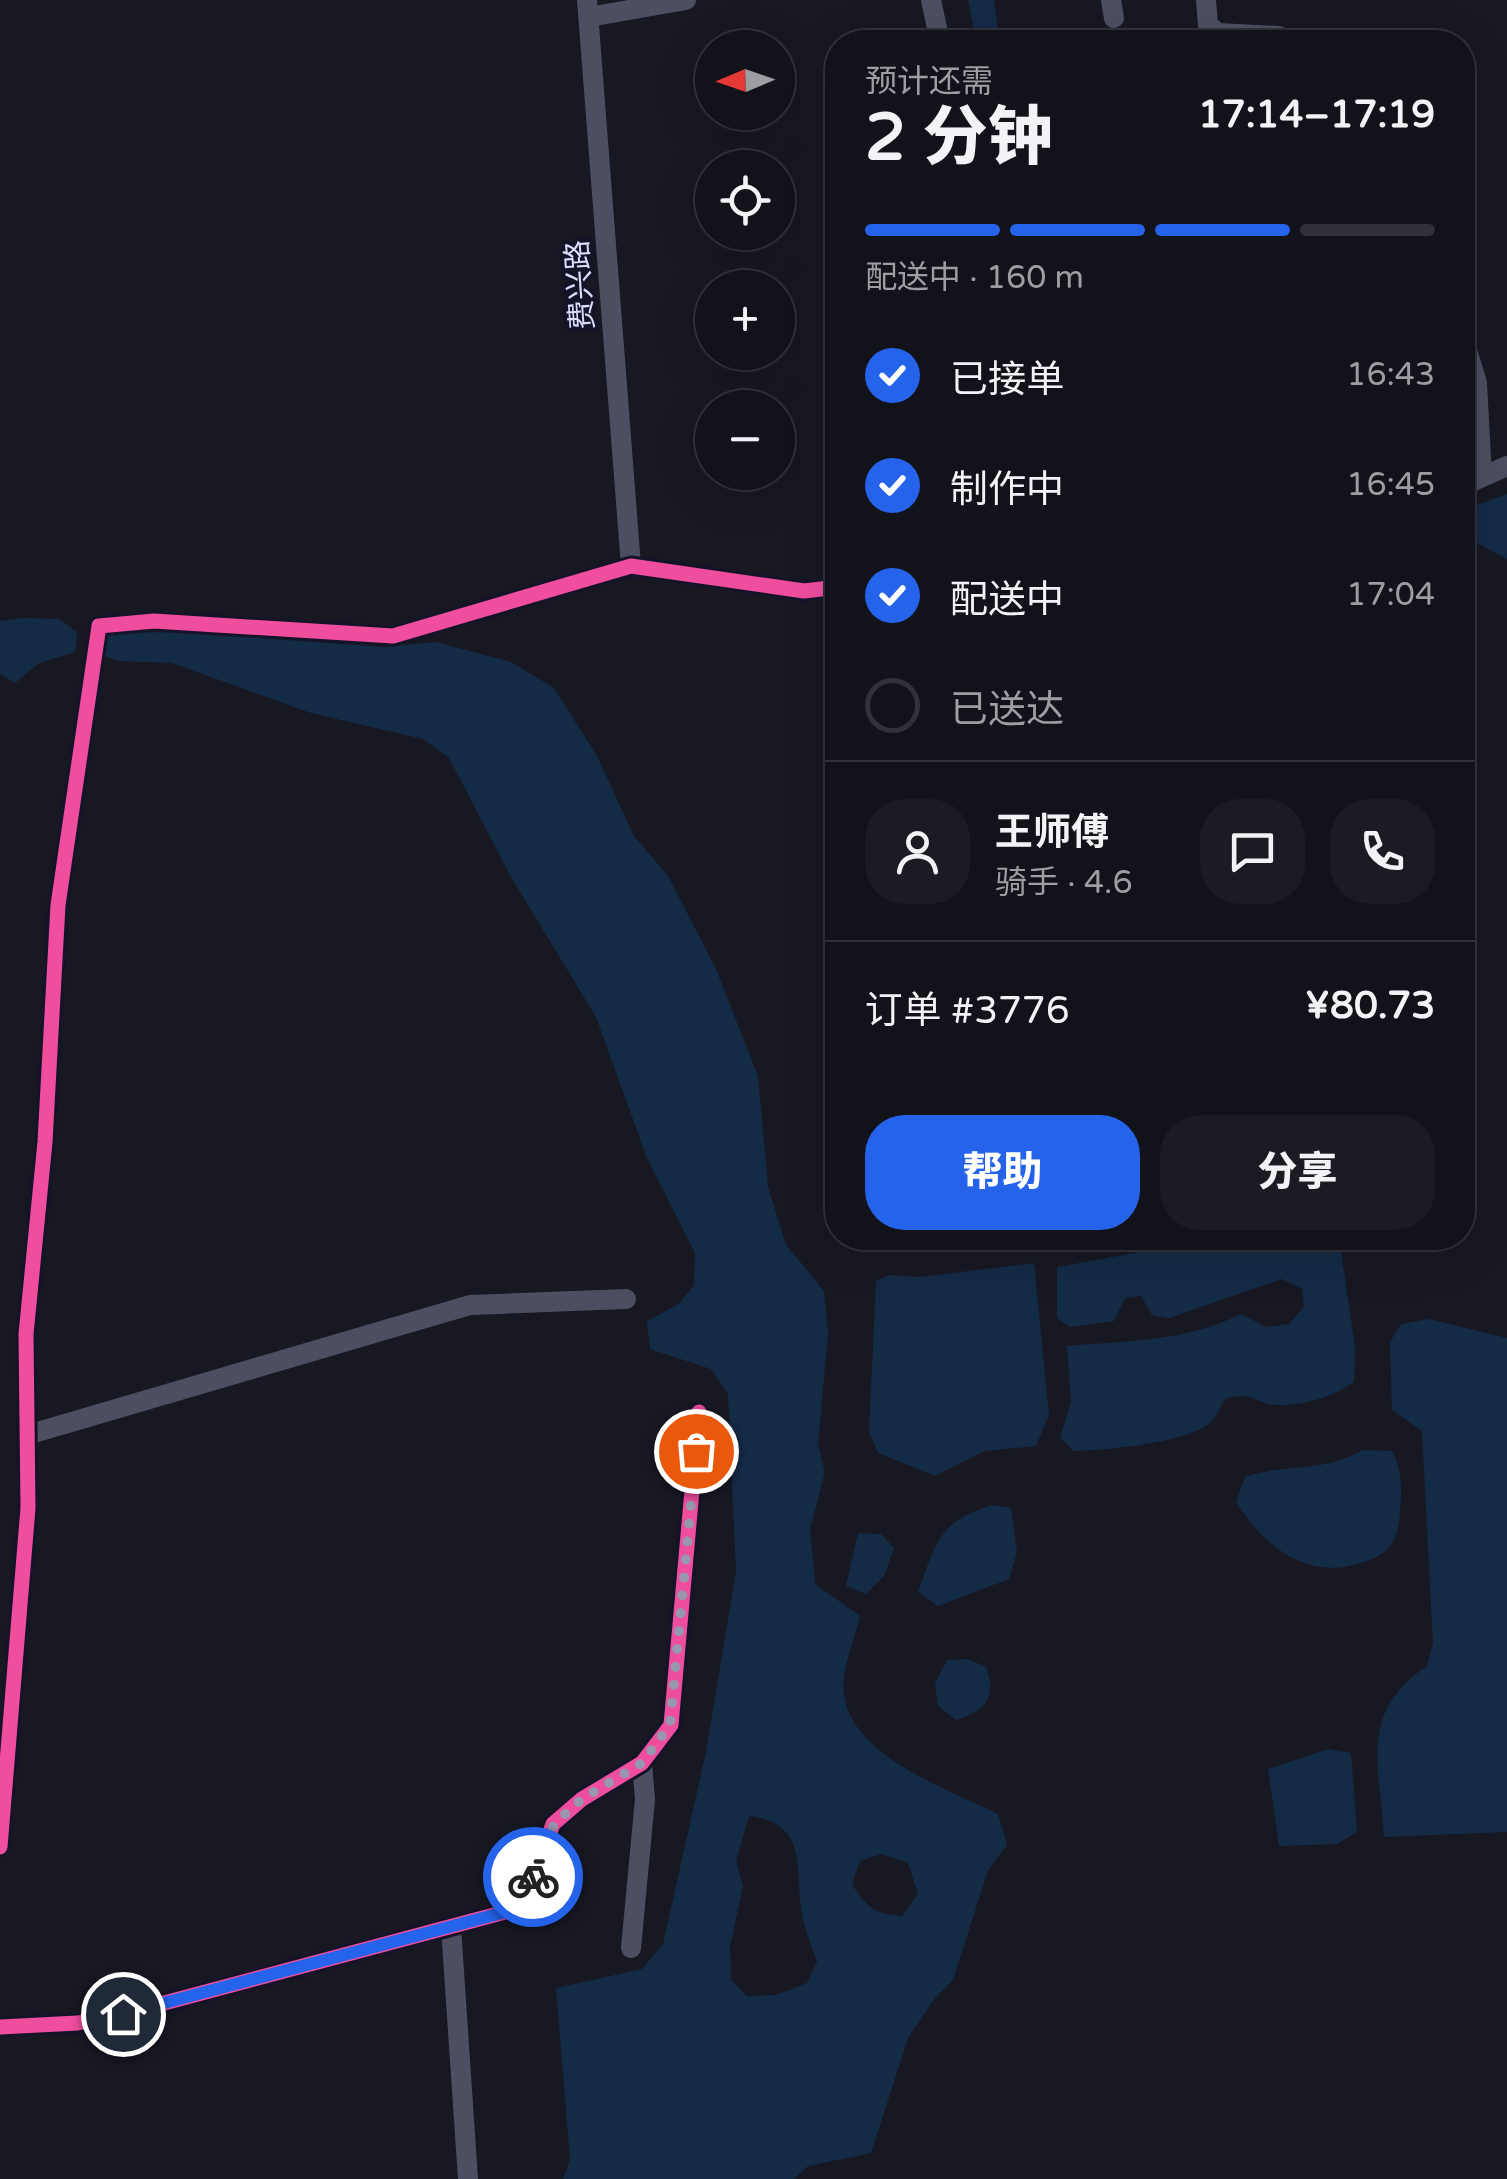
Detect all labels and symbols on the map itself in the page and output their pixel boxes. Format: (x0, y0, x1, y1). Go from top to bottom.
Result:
north arrow (695, 30, 795, 130)
street label: 费兴路 (559, 239, 602, 331)
pin (654, 1409, 739, 1494)
courier (483, 1827, 583, 1927)
pin (81, 1972, 166, 2057)

